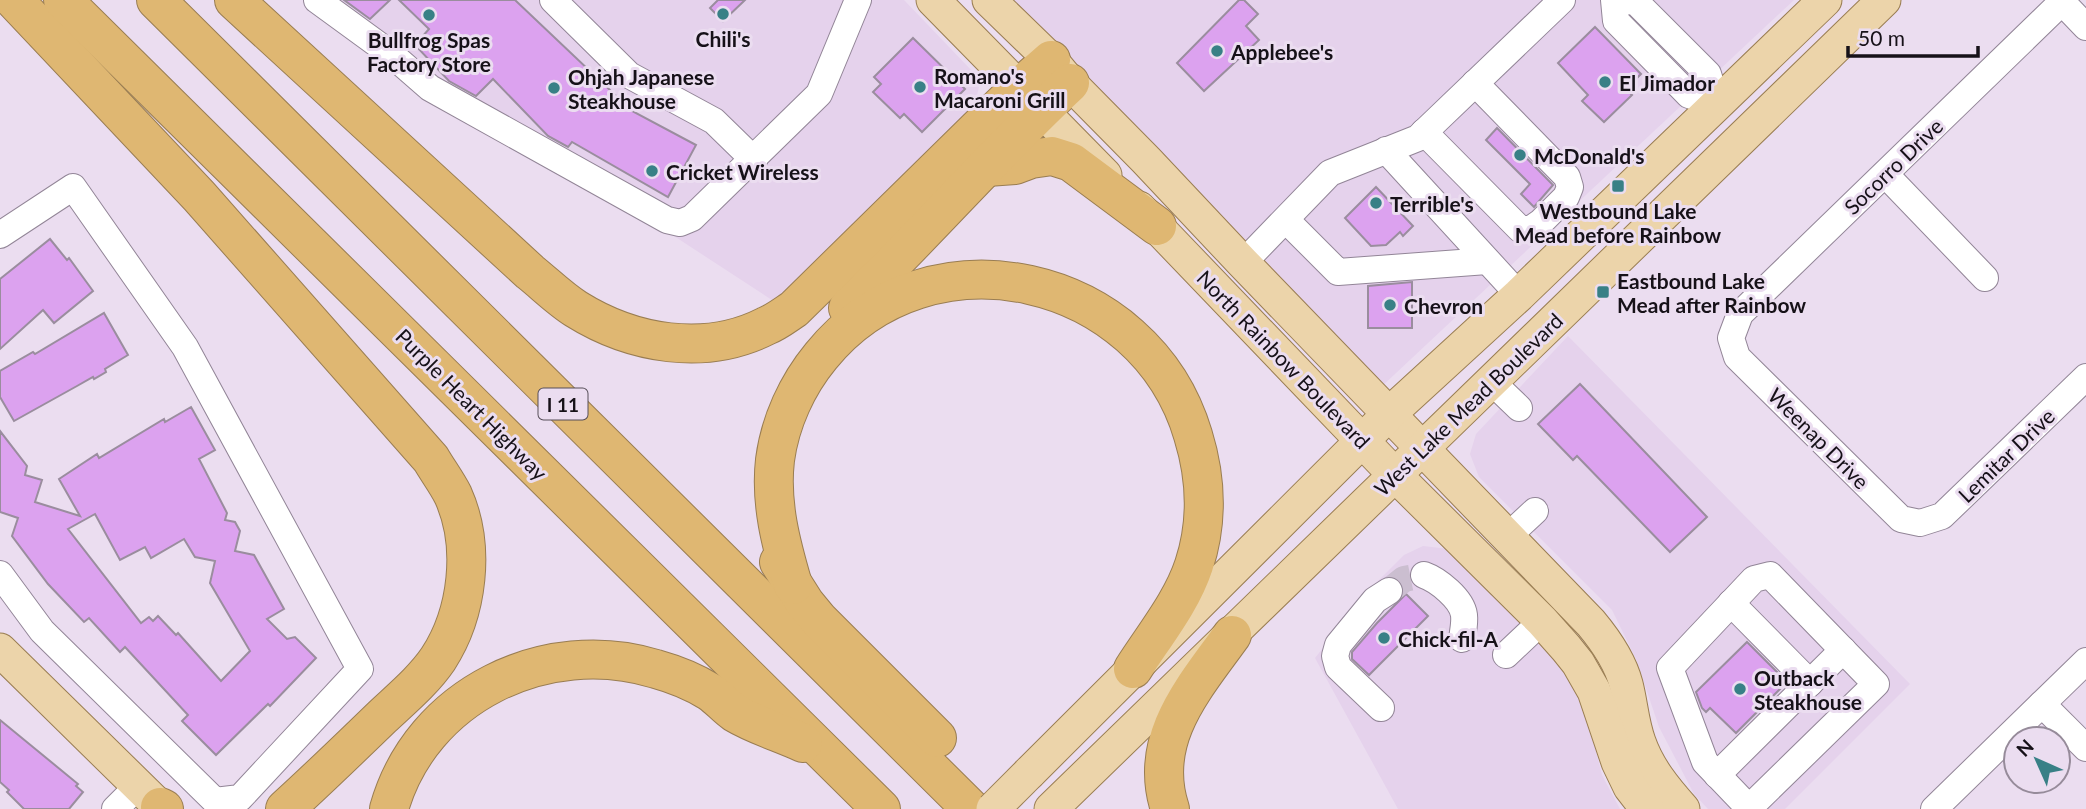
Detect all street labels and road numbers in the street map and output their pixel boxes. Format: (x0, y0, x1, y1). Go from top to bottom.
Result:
street label: Socorro Drive (1839, 113, 1947, 219)
street label: North Rainbow Boulevard (1192, 265, 1376, 453)
street label: West Lake Mead Boulevard (1369, 307, 1567, 501)
street label: Purple Heart Highway (391, 323, 553, 485)
street label: Weenap Drive (1763, 382, 1875, 494)
road number: I 11 (538, 388, 588, 420)
street label: Lemitar Drive (1953, 403, 2059, 507)

